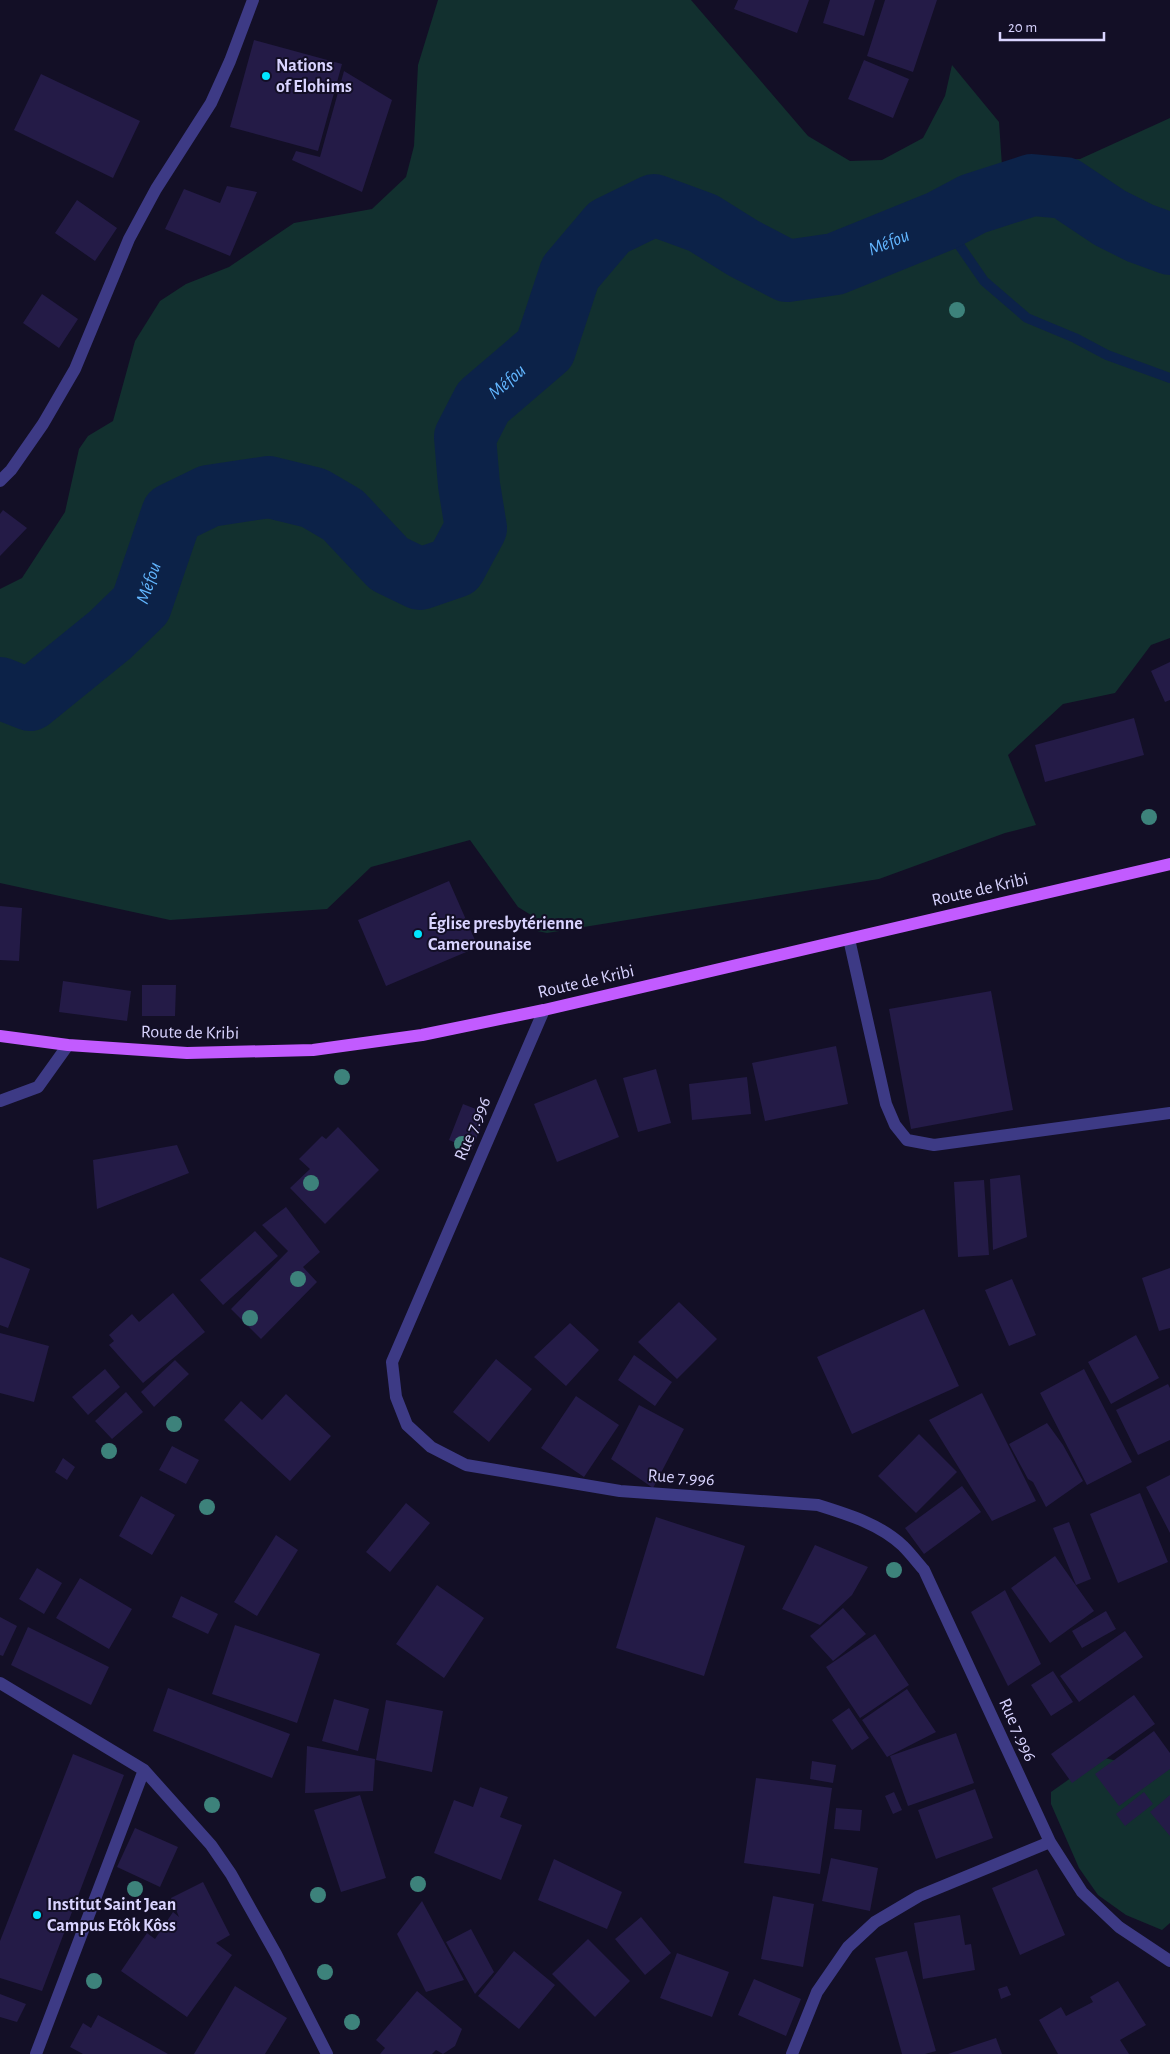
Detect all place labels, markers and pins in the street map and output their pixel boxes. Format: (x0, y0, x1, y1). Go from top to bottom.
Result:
place label: Nations of Elohims (276, 57, 352, 96)
marker: Nations of Elohims (260, 70, 272, 82)
place label: Église presbytérienne Camerounaise (428, 912, 583, 954)
marker: Église presbytérienne Camerounaise (412, 928, 424, 940)
place label: Institut Saint Jean Campus Etôk Kôss (47, 1896, 176, 1935)
marker: Institut Saint Jean Campus Etôk Kôss (31, 1909, 43, 1921)

